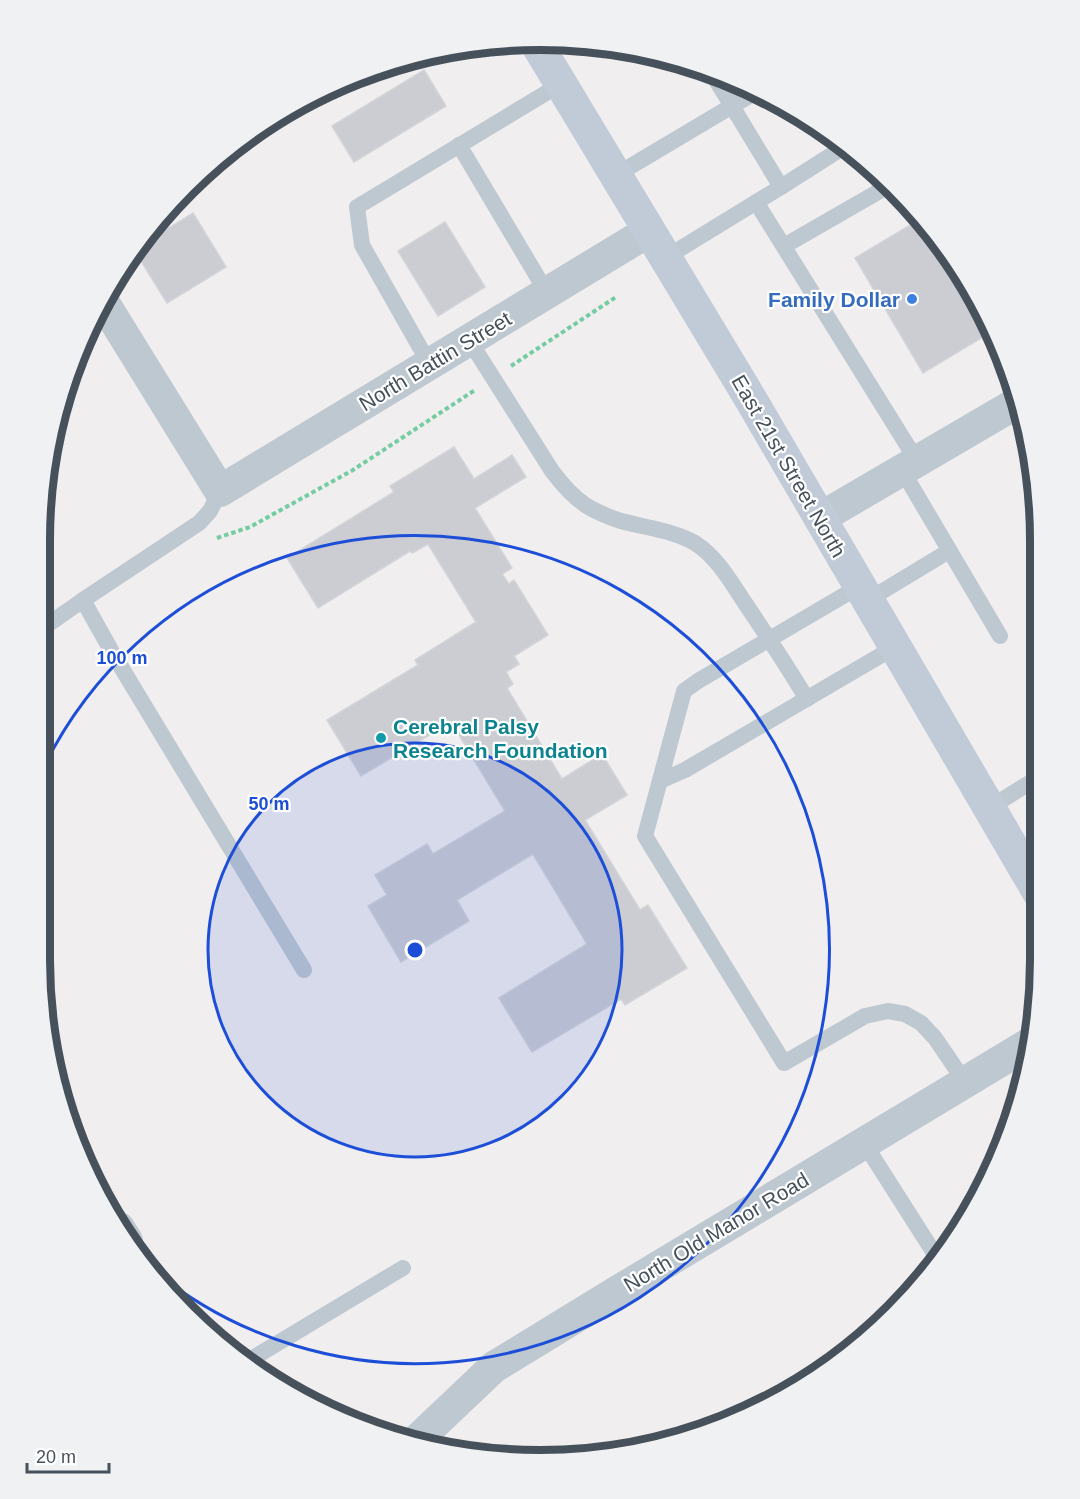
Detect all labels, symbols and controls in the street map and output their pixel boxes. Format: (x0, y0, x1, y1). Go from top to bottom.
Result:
place label: Family Dollar (768, 288, 900, 311)
marker: Family Dollar (905, 292, 919, 306)
street label: North Battin Street (355, 307, 515, 415)
street label: East 21st Street North (727, 371, 851, 561)
text: 100 m (96, 648, 148, 668)
place label: Cerebral Palsy Research Foundation (393, 715, 608, 762)
marker: Cerebral Palsy Research Foundation (374, 731, 388, 745)
text: 50 m (248, 794, 290, 814)
centre of rings (405, 940, 425, 960)
street label: North Old Manor Road (620, 1168, 812, 1296)
scale bar (27, 1436, 110, 1474)
text: 20 m (36, 1447, 76, 1467)

